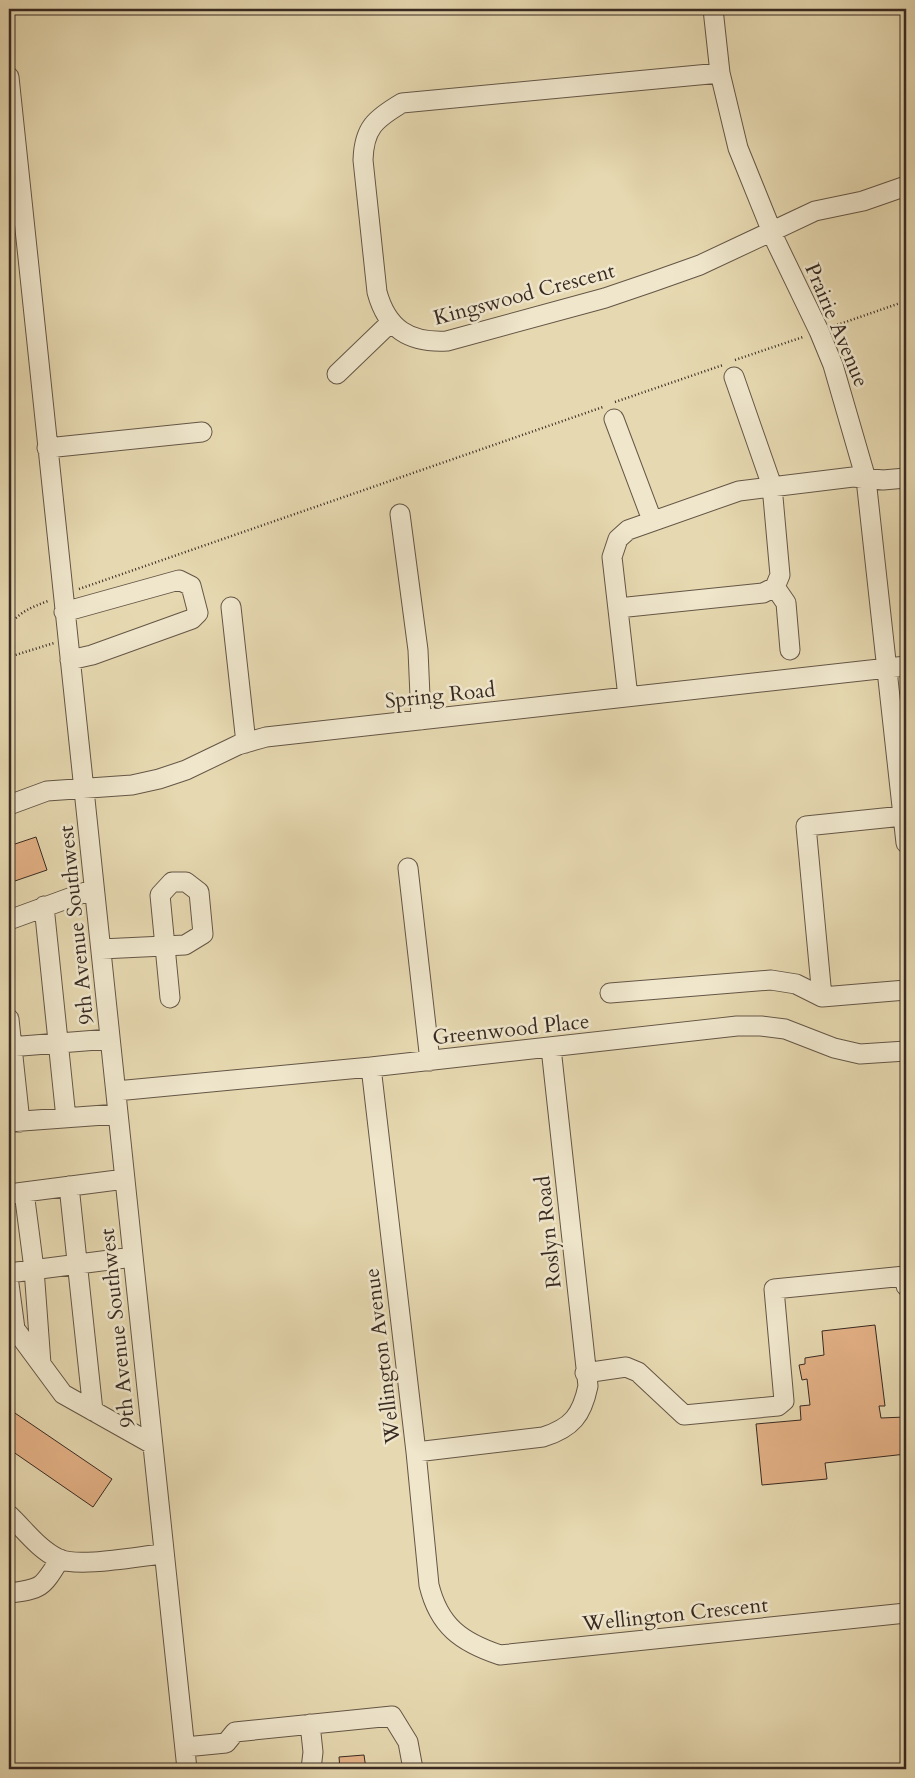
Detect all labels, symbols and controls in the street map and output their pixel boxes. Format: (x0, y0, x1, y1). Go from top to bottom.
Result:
street label: Kingswood Crescent (430, 256, 618, 333)
street label: Prairie Avenue (797, 259, 876, 392)
street label: Spring Road (383, 675, 497, 716)
street label: 9th Avenue Southwest (52, 824, 101, 1026)
street label: Greenwood Place (431, 1007, 591, 1052)
street label: Roslyn Road (528, 1174, 569, 1290)
street label: 9th Avenue Southwest (93, 1227, 142, 1429)
street label: Wellington Avenue (357, 1266, 408, 1446)
street label: Wellington Crescent (580, 1590, 770, 1639)

